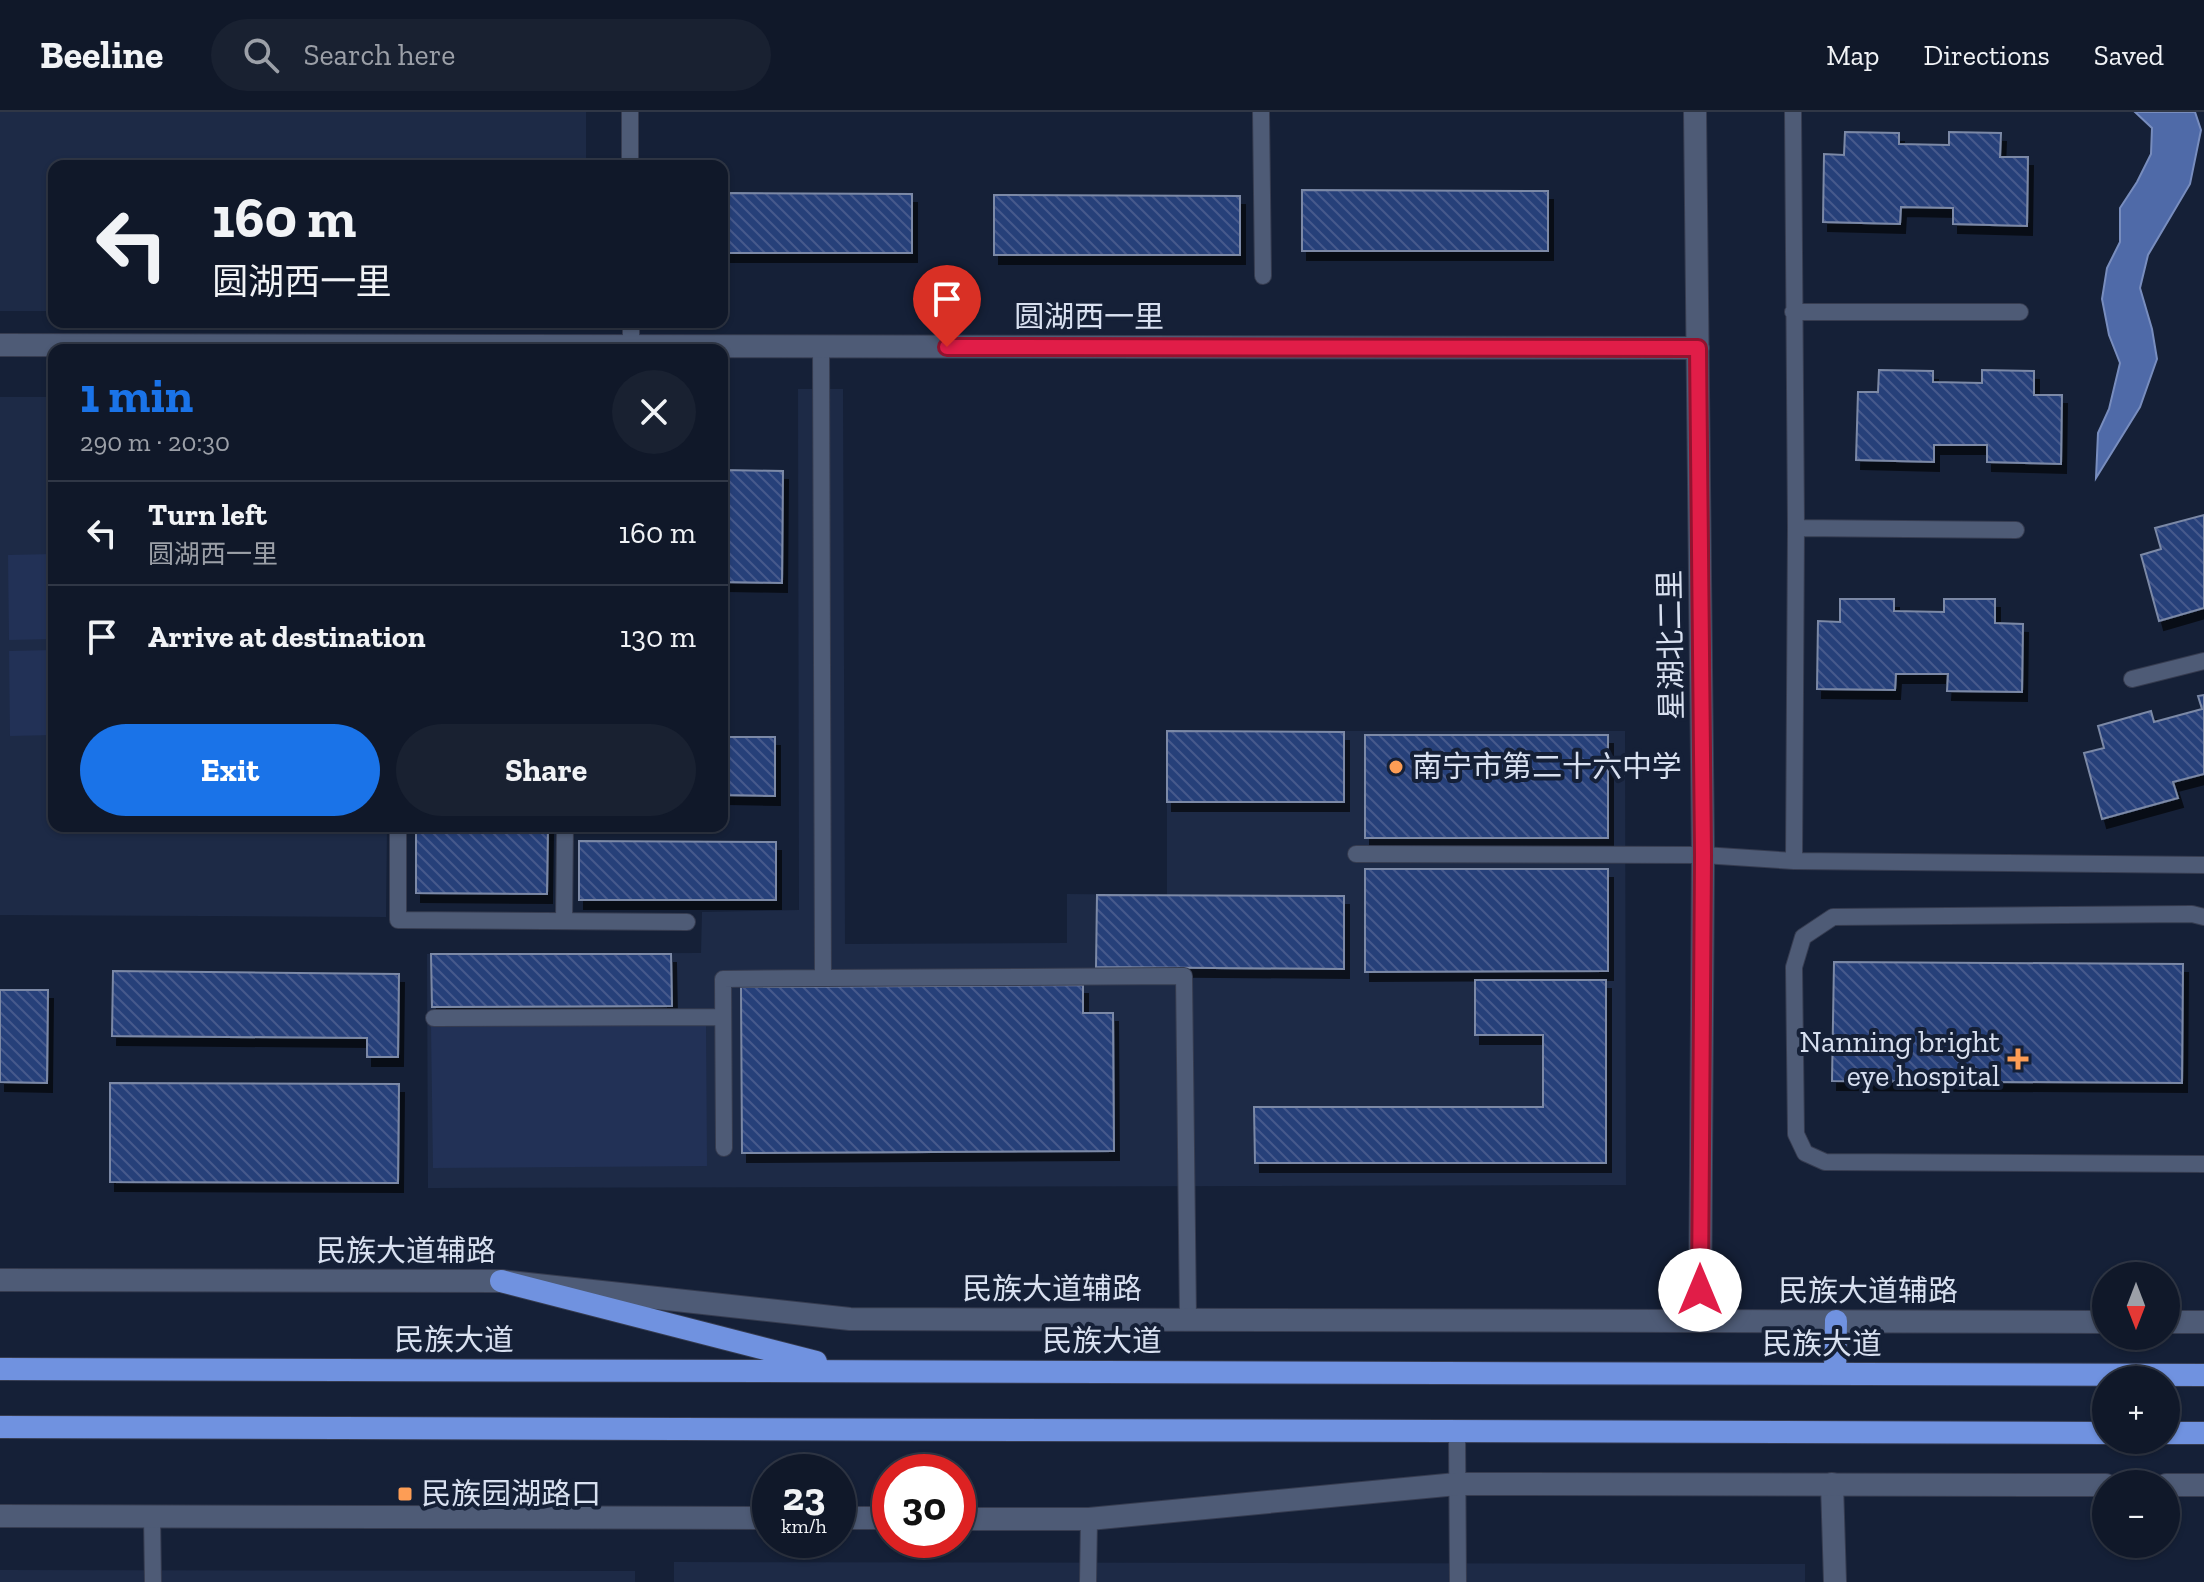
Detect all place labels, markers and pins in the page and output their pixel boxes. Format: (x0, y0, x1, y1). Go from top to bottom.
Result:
pin (913, 265, 981, 347)
place label: 南宁市第二十六中学 (1412, 749, 1682, 785)
marker: 南宁市第二十六中学 (1387, 758, 1405, 776)
place label: Nanning bright eye hospital (1799, 1024, 2000, 1094)
marker: Nanning bright eye hospital (2007, 1048, 2029, 1070)
place label: 民族园湖路口 (421, 1476, 601, 1512)
marker: 民族园湖路口 (396, 1485, 414, 1503)

